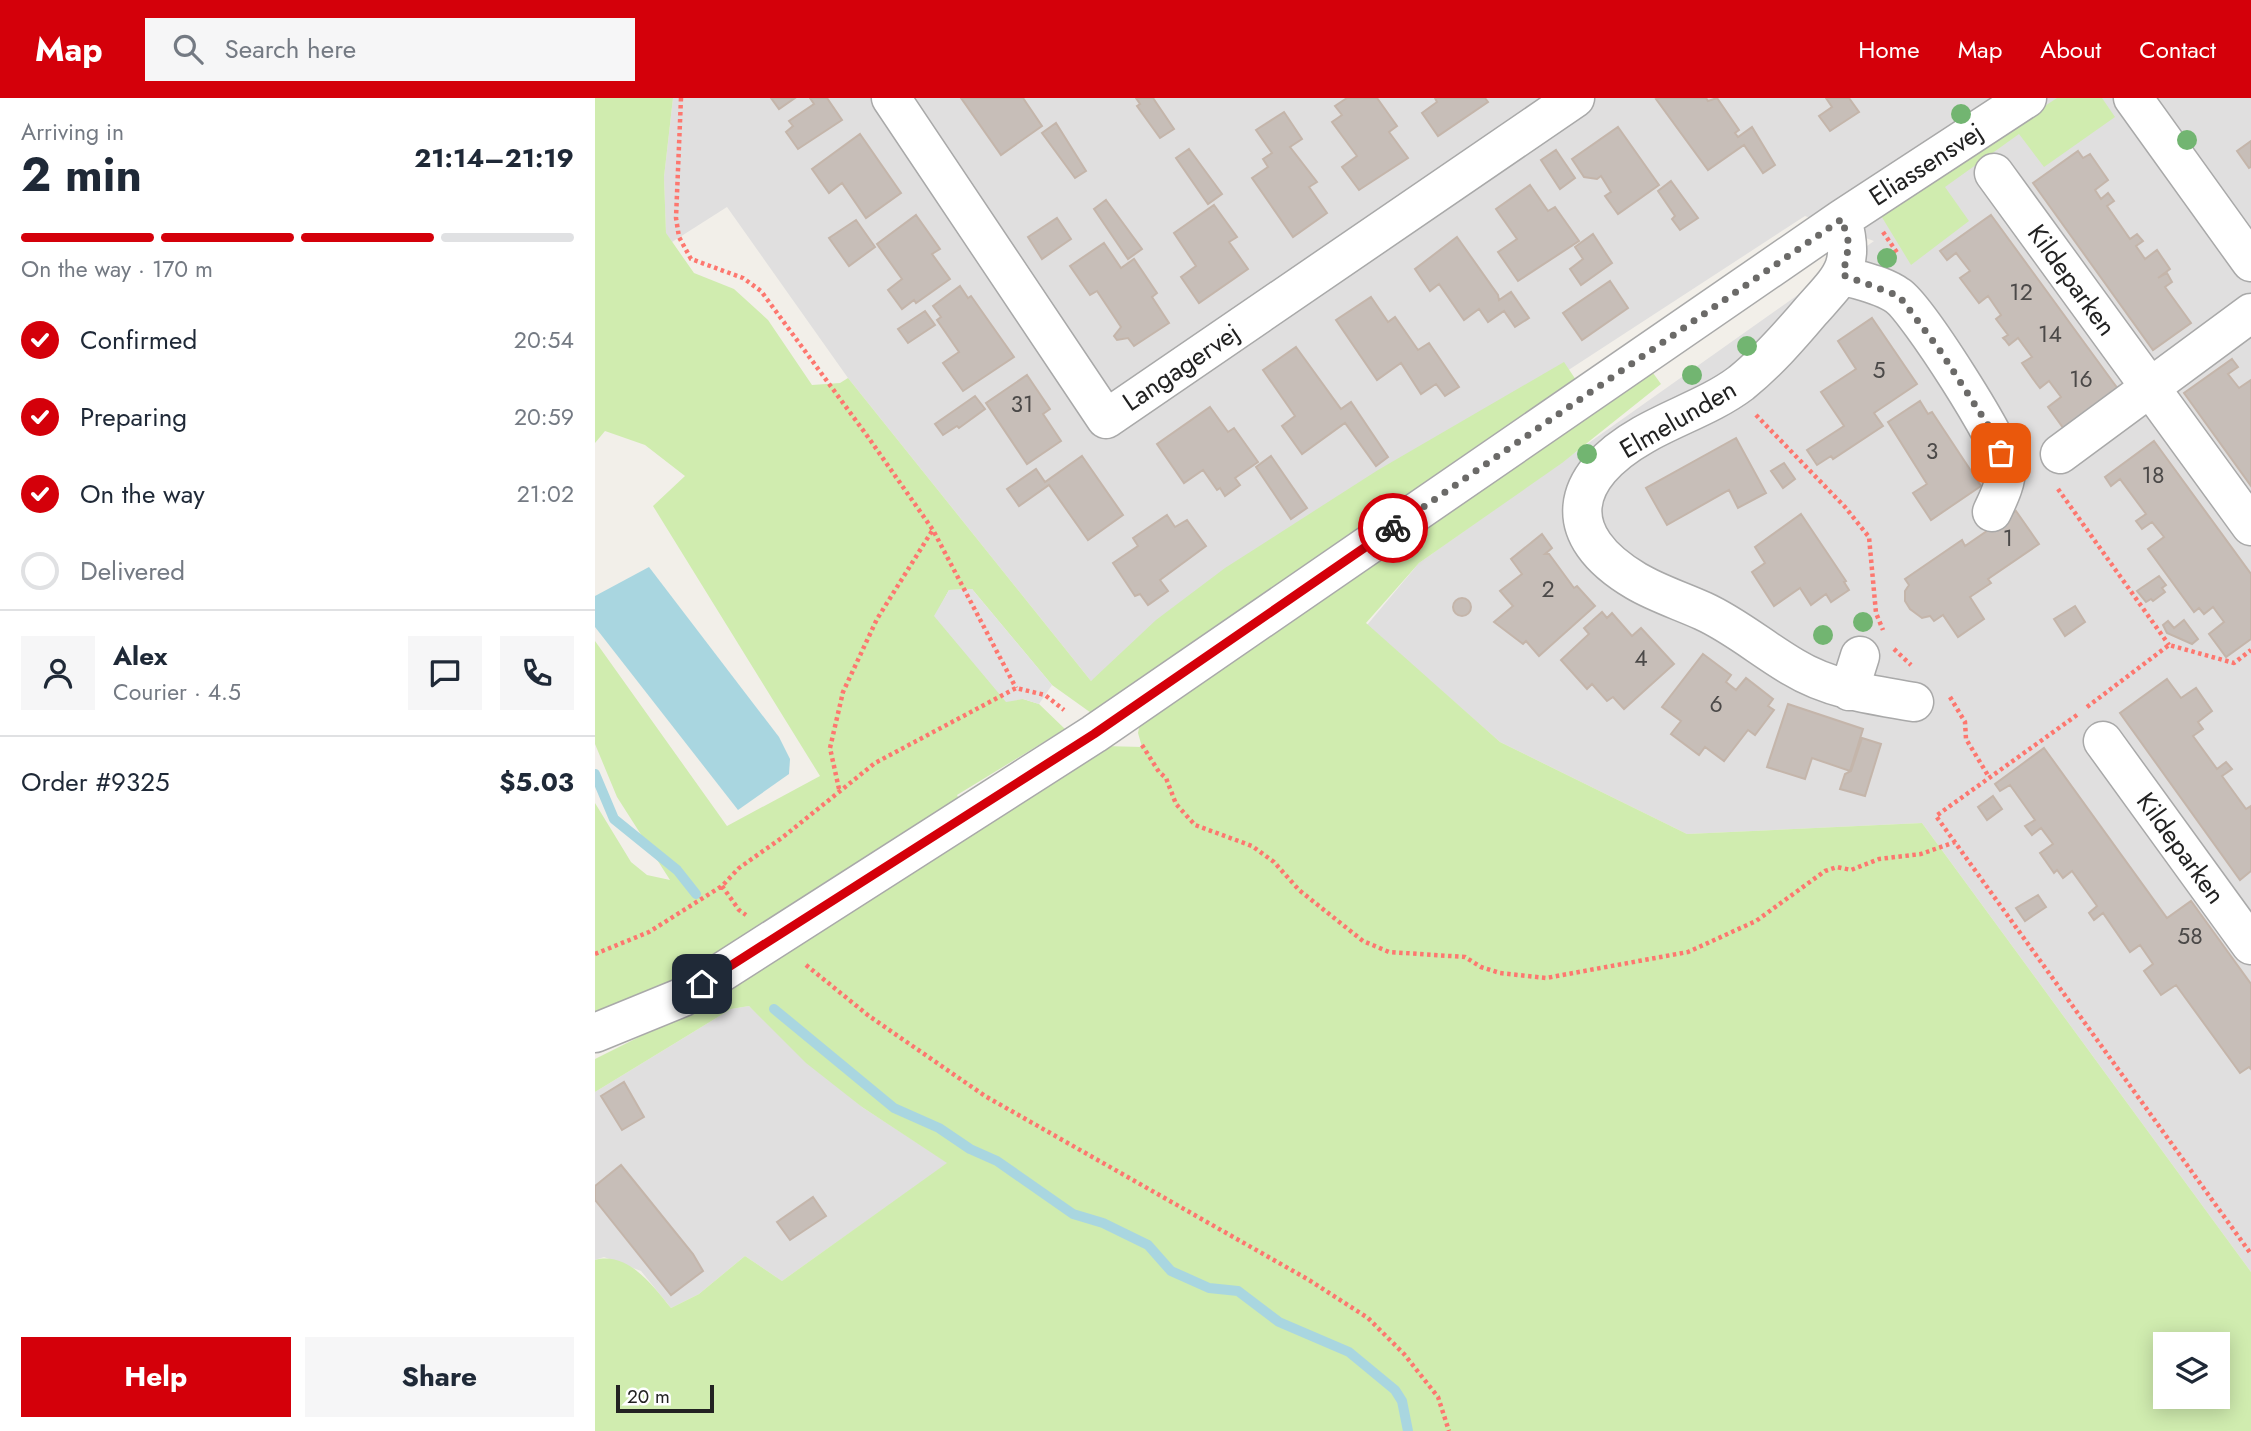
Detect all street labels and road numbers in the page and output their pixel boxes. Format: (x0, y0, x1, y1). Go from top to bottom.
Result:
street label: Eliassensvej (1862, 113, 1990, 215)
street label: Kildeparken (2018, 216, 2126, 344)
street label: Langagervej (1115, 314, 1247, 420)
street label: Elmelunden (1613, 370, 1743, 468)
street label: Kildeparken (2127, 784, 2235, 912)

